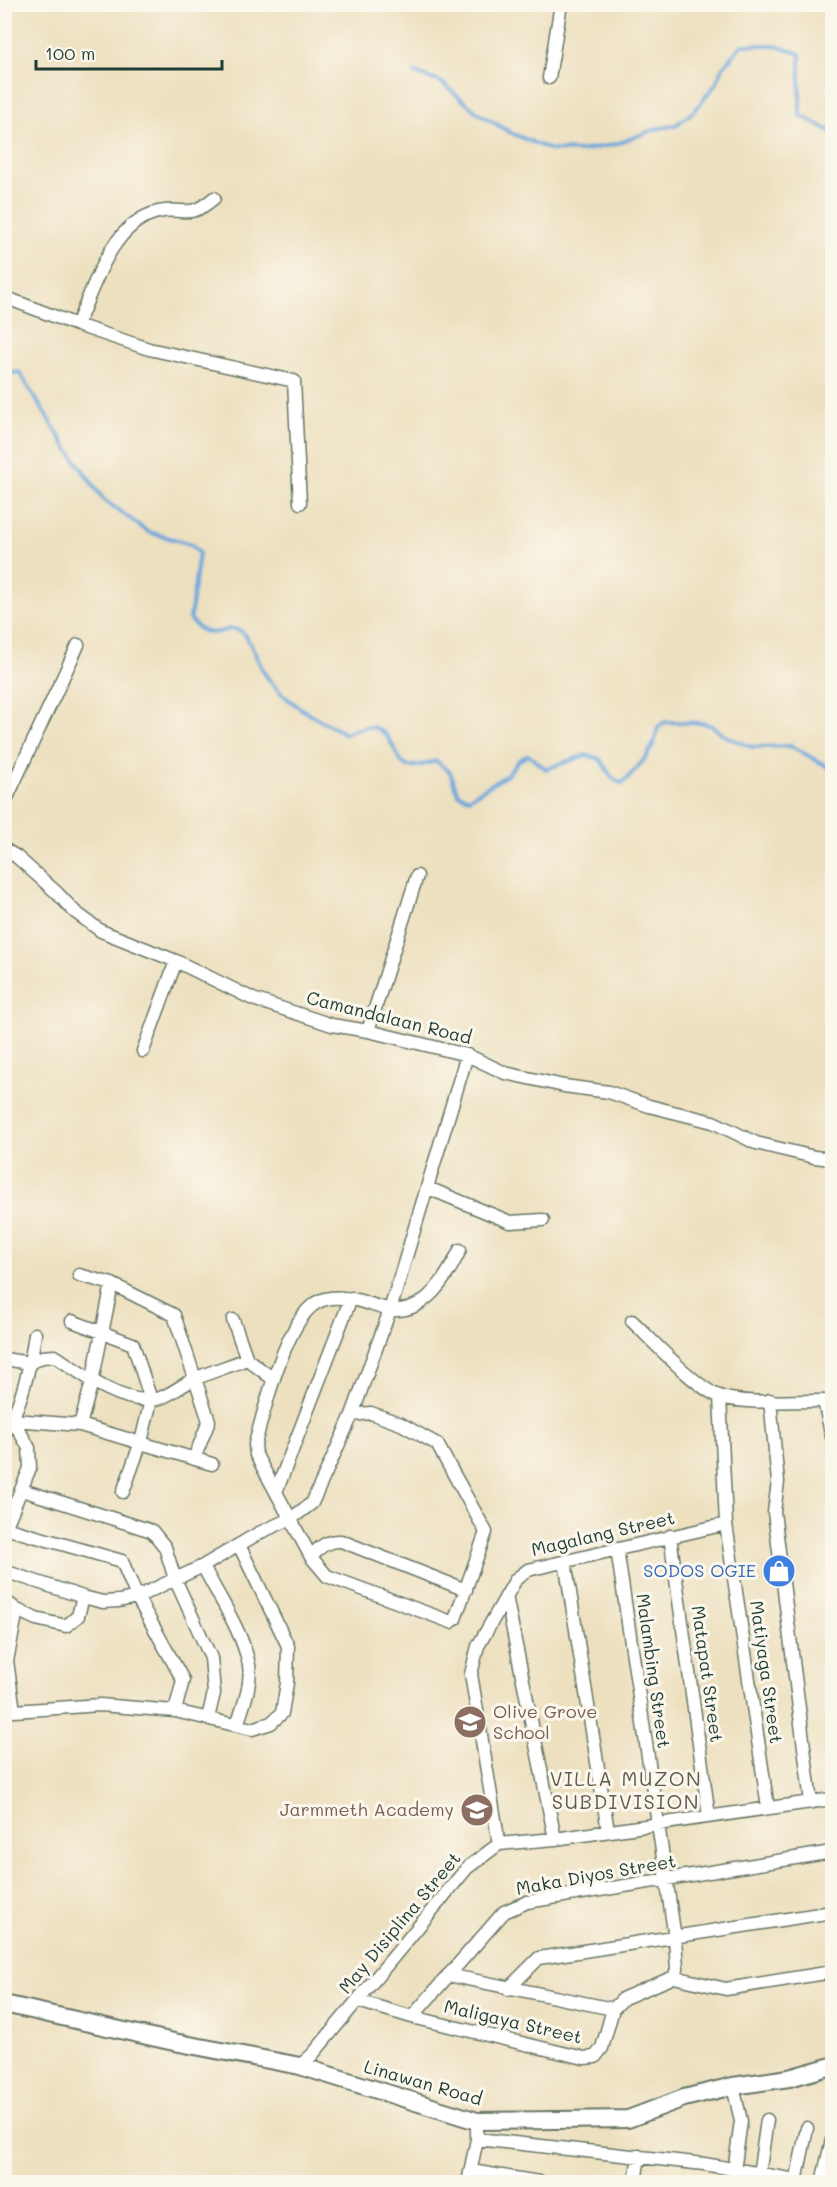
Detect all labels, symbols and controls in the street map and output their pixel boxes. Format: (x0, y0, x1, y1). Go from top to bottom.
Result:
scale bar (36, 33, 222, 71)
text: 100 m (45, 41, 95, 65)
street label: Camandalaan Road (304, 985, 474, 1049)
street label: Magalang Street (529, 1505, 677, 1561)
shop icon: SODOS OGIE (761, 1553, 797, 1589)
place label: SODOS OGIE (643, 1558, 756, 1582)
street label: Malambing Street (631, 1592, 677, 1750)
street label: Matiyaga Street (745, 1599, 789, 1745)
street label: Matapat Street (687, 1604, 729, 1744)
place label: Olive Grove School (493, 1699, 597, 1744)
school or university icon: Olive Grove School (452, 1704, 488, 1740)
district label: VILLA MUZON SUBDIVISION (550, 1765, 702, 1814)
school or university icon: Jarmmeth Academy (459, 1792, 495, 1828)
place label: Jarmmeth Academy (280, 1797, 454, 1821)
street label: May Disiplina Street (333, 1846, 466, 1998)
street label: Maka Diyos Street (514, 1848, 678, 1900)
street label: Maligaya Street (442, 1993, 585, 2049)
street label: Linawan Road (361, 2054, 485, 2110)

